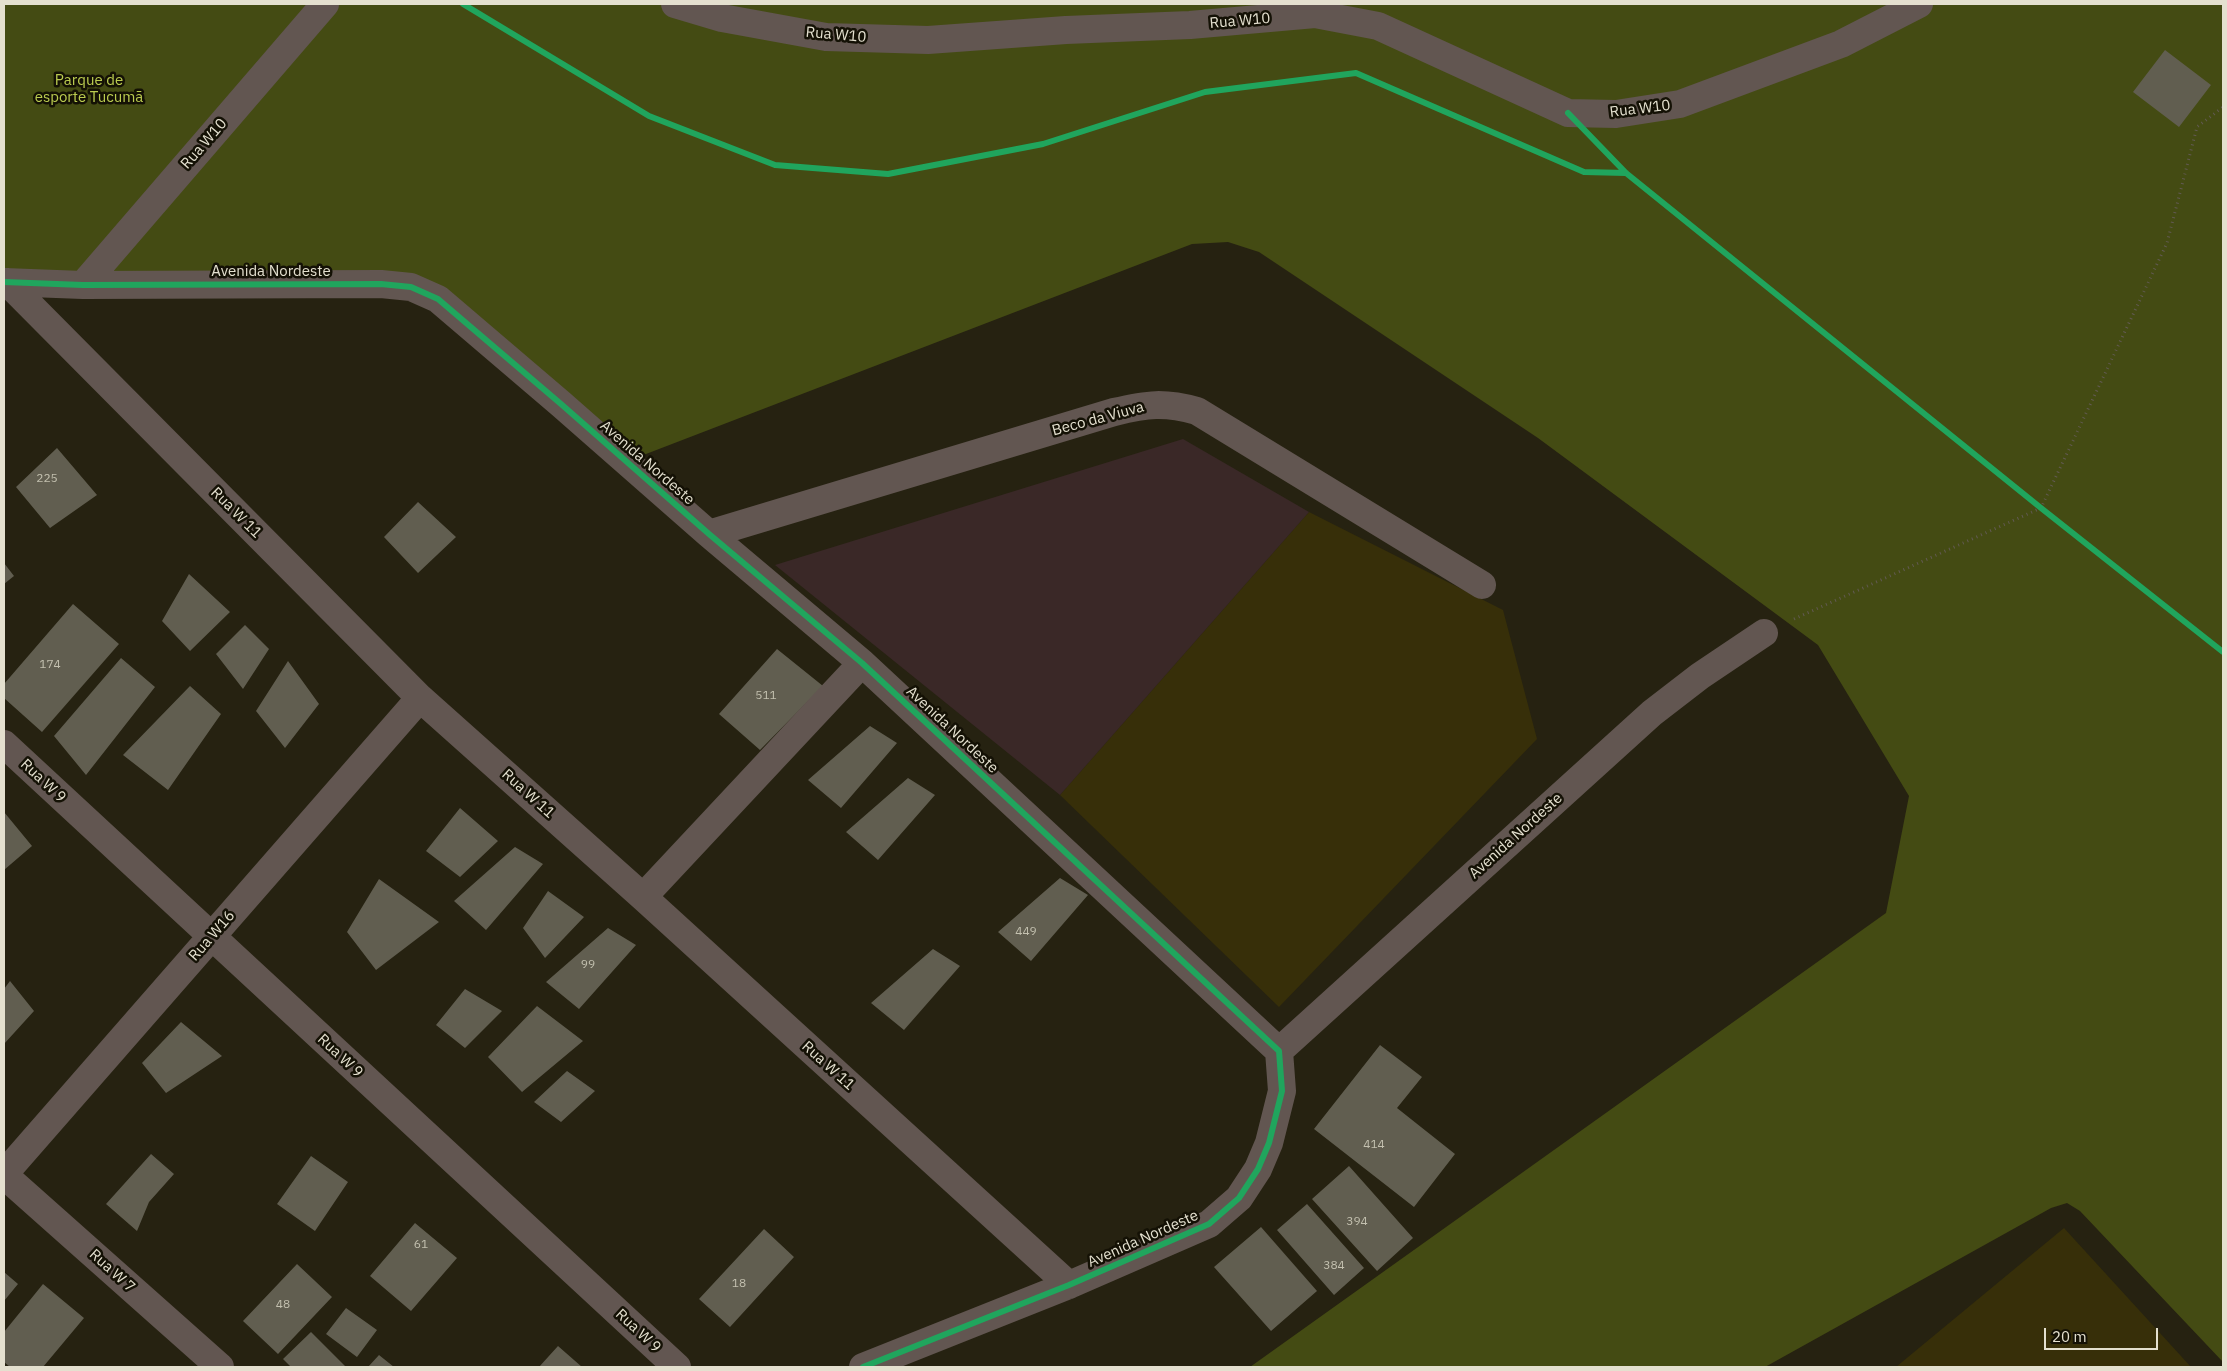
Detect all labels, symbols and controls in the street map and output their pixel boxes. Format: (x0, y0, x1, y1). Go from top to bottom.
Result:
street label: Rua W10 (1209, 9, 1271, 33)
street label: Rua W10 (805, 23, 867, 47)
park label: Parque de esporte Tucumã (35, 72, 143, 107)
street label: Rua W10 (1609, 96, 1671, 122)
street label: Rua W10 (177, 115, 231, 173)
street label: Avenida Nordeste (211, 263, 331, 281)
street label: Beco da Viuva (1050, 398, 1146, 440)
street label: Avenida Nordeste (596, 417, 698, 509)
house number: 225 (36, 472, 58, 486)
street label: Rua W 11 (207, 484, 265, 542)
house number: 174 (39, 658, 61, 672)
street label: Avenida Nordeste (902, 683, 1002, 777)
house number: 511 (755, 689, 777, 703)
street label: Rua W 9 (17, 755, 69, 807)
street label: Rua W 11 (498, 766, 558, 822)
street label: Avenida Nordeste (1466, 789, 1566, 883)
street label: Rua W16 (185, 907, 239, 965)
house number: 449 (1015, 925, 1037, 939)
house number: 99 (581, 958, 595, 972)
street label: Rua W 9 (314, 1030, 366, 1082)
street label: Rua W 11 (798, 1038, 858, 1094)
house number: 414 (1363, 1138, 1385, 1152)
street label: Avenida Nordeste (1085, 1207, 1201, 1271)
house number: 394 (1346, 1215, 1368, 1229)
house number: 61 (414, 1238, 428, 1252)
street label: Rua W 7 (85, 1246, 139, 1296)
house number: 384 (1323, 1259, 1345, 1273)
house number: 18 (732, 1277, 746, 1291)
house number: 48 (276, 1298, 290, 1312)
street label: Rua W 9 (612, 1305, 664, 1357)
scale bar (2047, 1318, 2161, 1350)
text: 20 m (2052, 1327, 2087, 1346)

